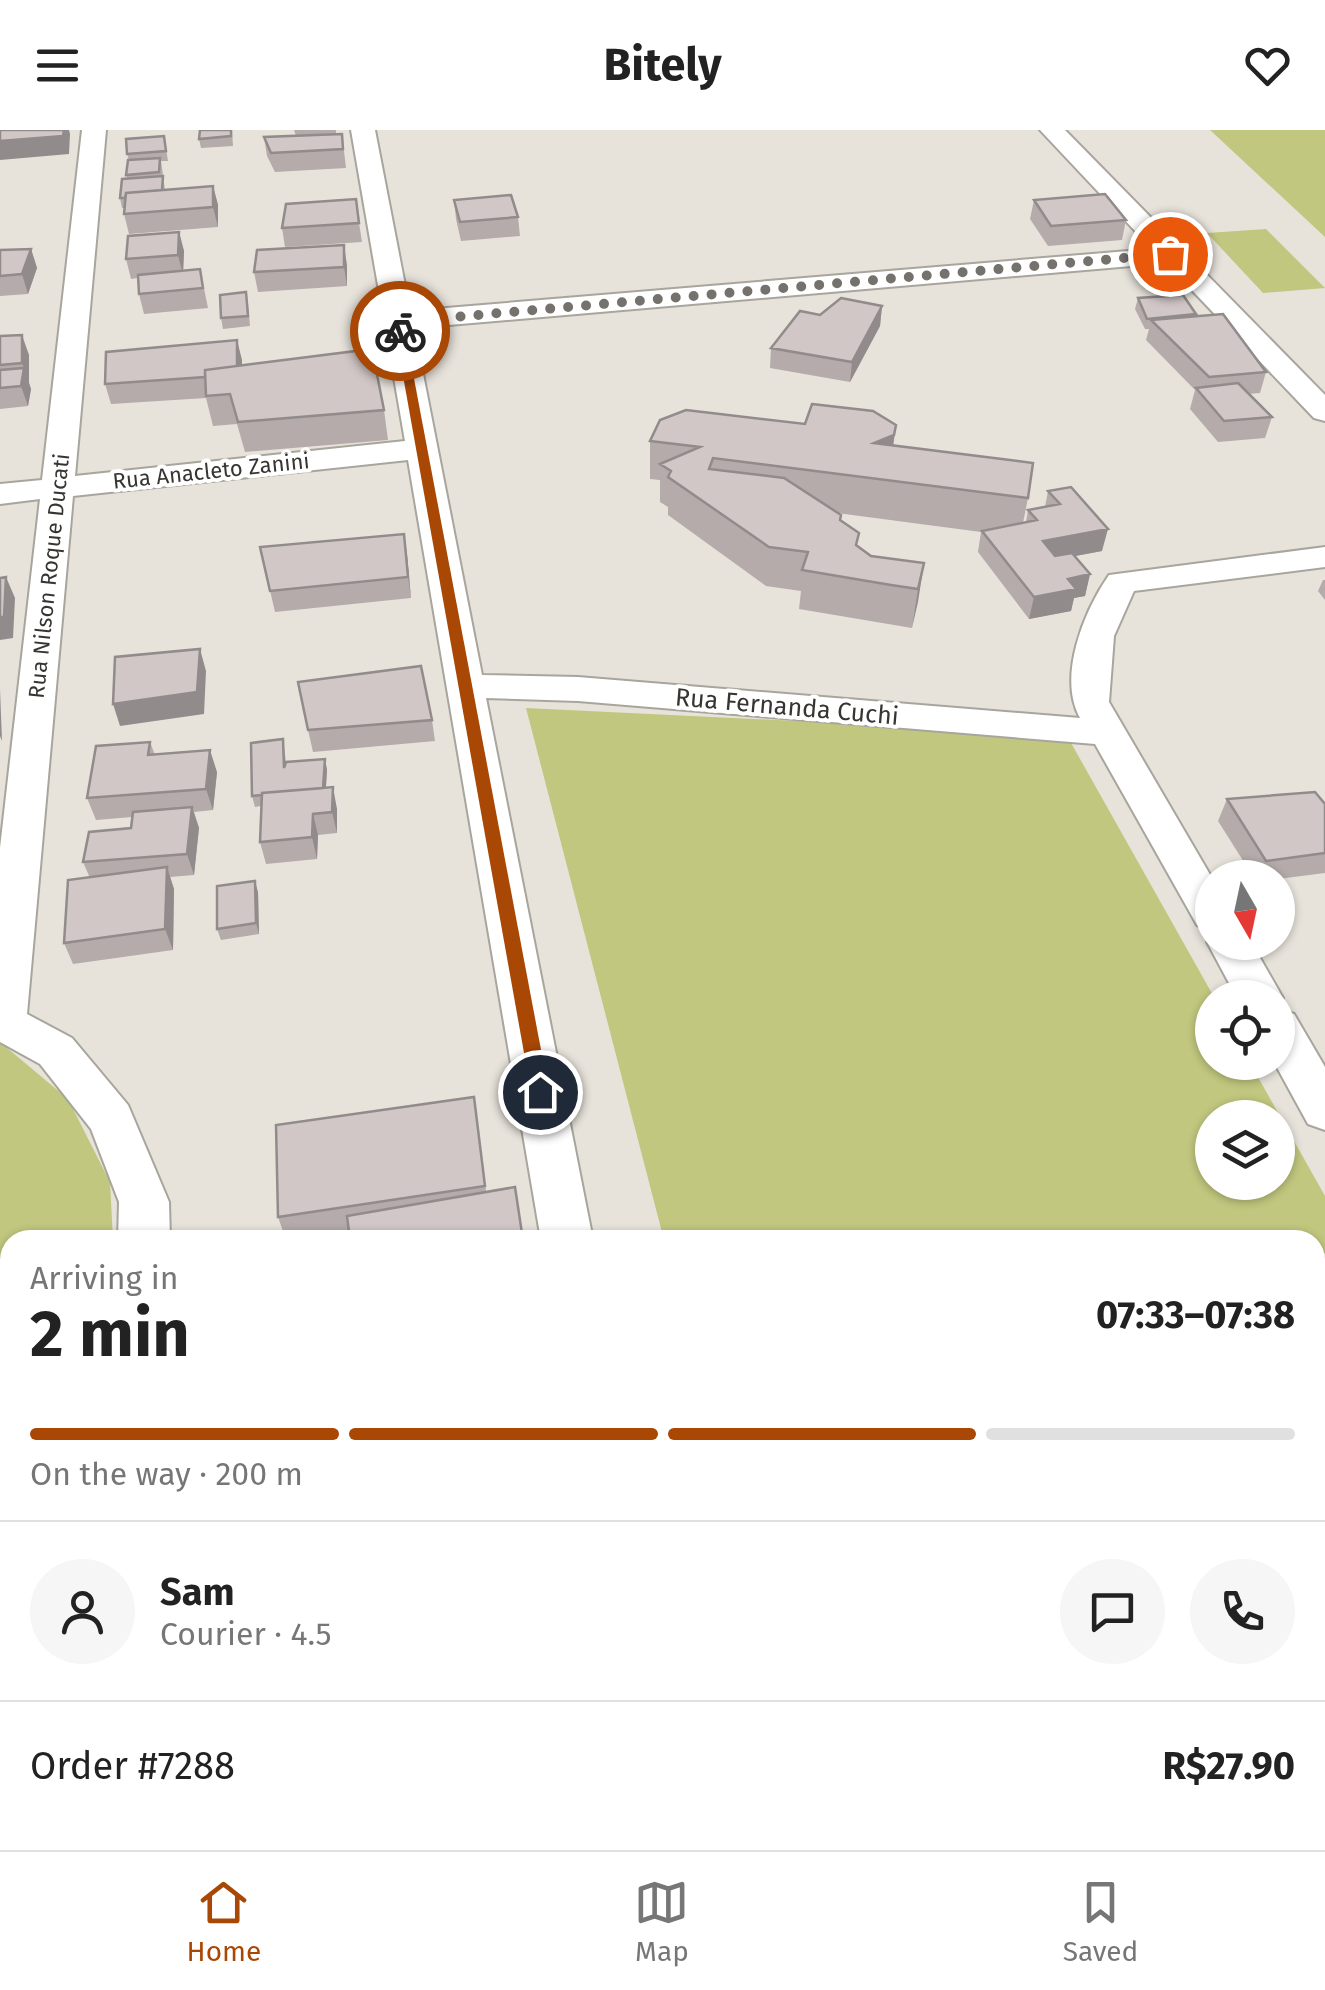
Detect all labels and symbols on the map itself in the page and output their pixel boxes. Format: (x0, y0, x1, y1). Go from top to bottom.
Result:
pin (1128, 212, 1213, 297)
courier (350, 281, 450, 381)
street label: Rua Anacleto Zanini (111, 447, 311, 495)
street label: Rua Nilson Roque Ducati (23, 452, 75, 700)
street label: Rua Fernanda Cuchi (674, 682, 900, 732)
north arrow (1195, 860, 1295, 960)
pin (498, 1050, 583, 1135)

